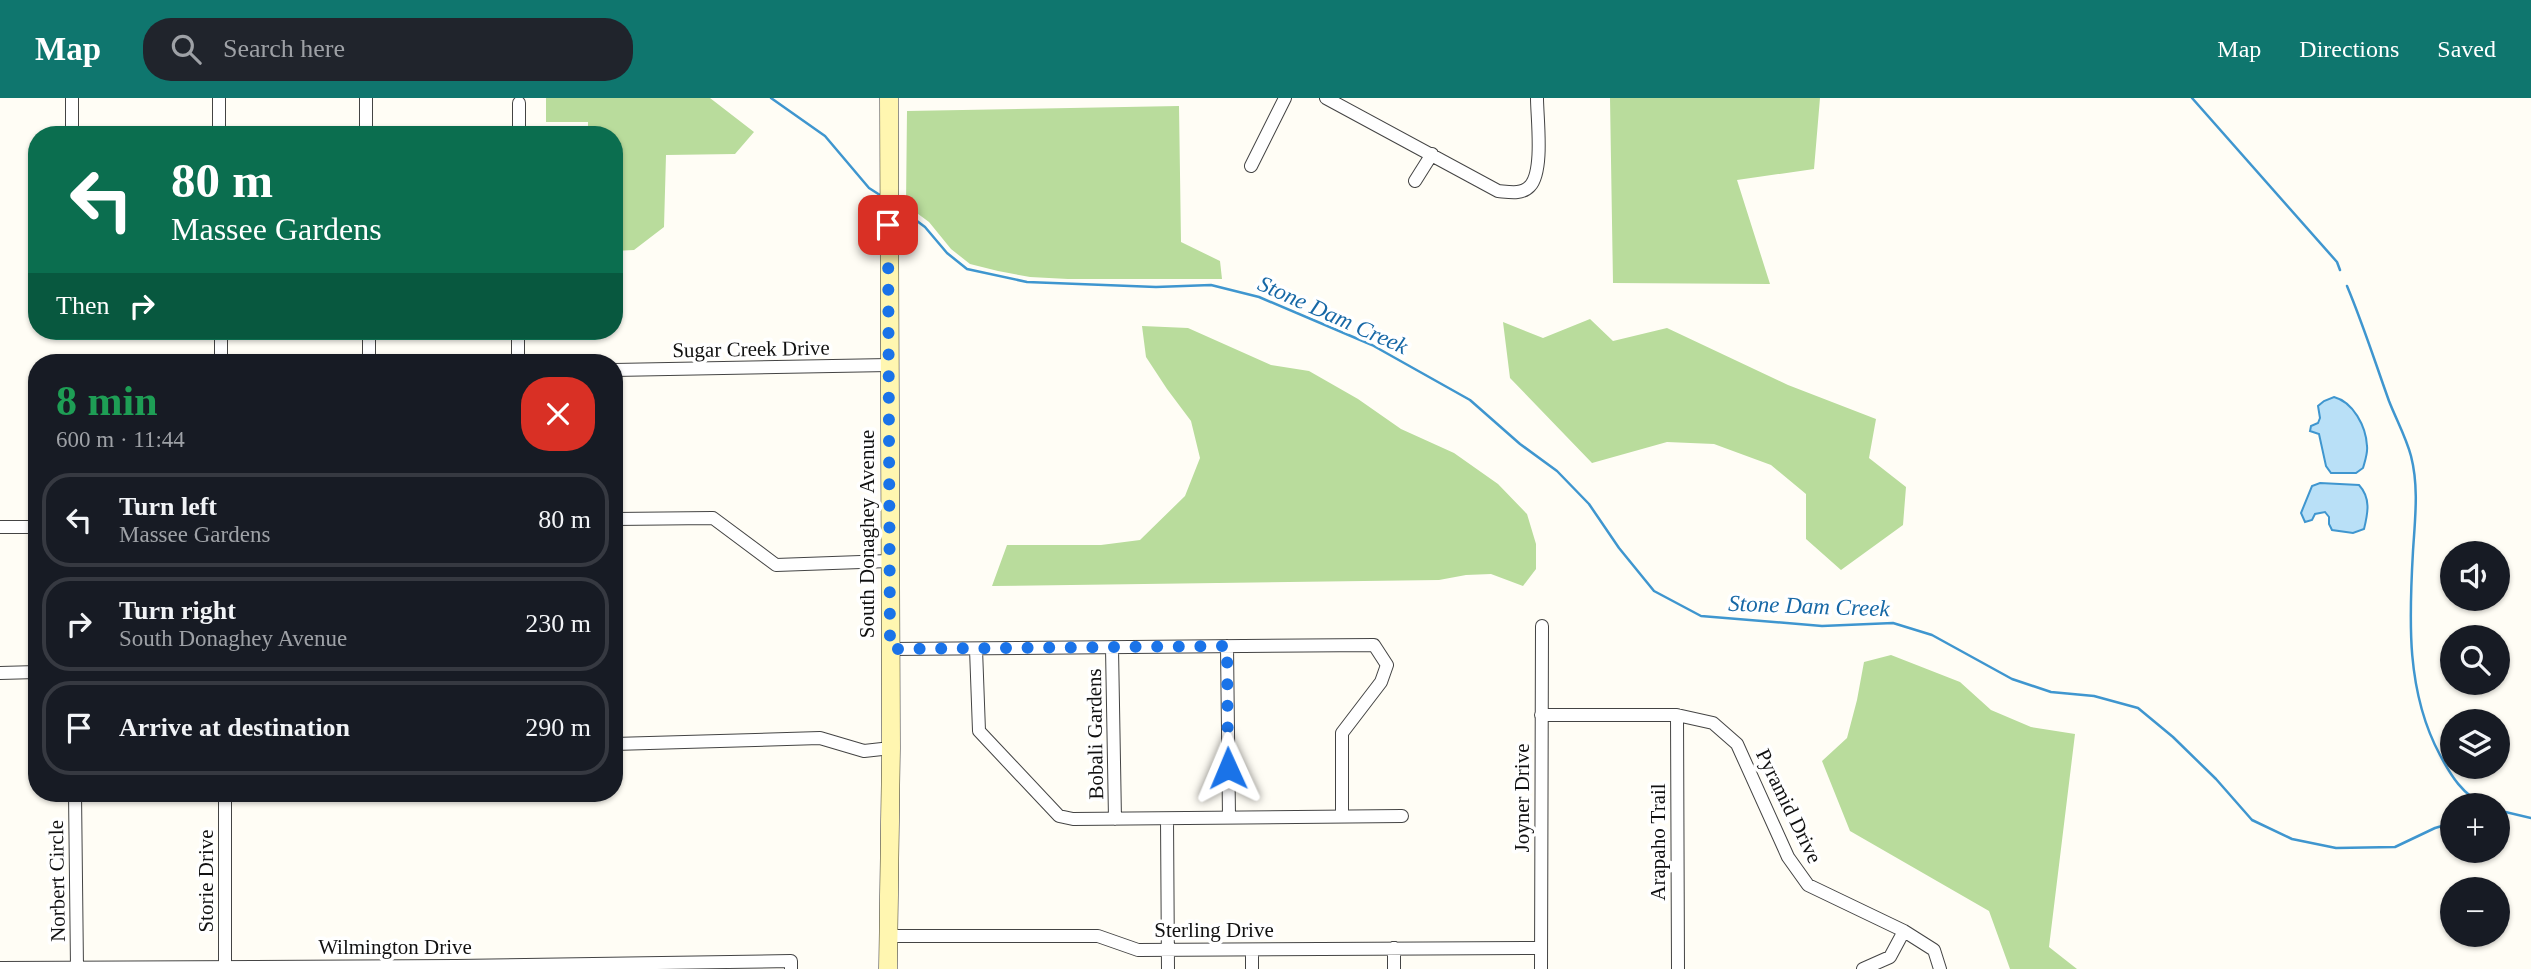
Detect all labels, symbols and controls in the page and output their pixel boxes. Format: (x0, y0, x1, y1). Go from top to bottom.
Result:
search box (143, 18, 633, 81)
icon: search (167, 30, 205, 68)
text: Map (35, 31, 101, 67)
text: Search here (223, 34, 345, 63)
text: Map (2217, 36, 2261, 62)
text: Directions (2299, 36, 2399, 62)
text: Saved (2437, 36, 2496, 62)
text: 80 m (171, 153, 273, 208)
icon: left (56, 154, 147, 245)
pin (858, 195, 918, 255)
icon: arrive (869, 206, 907, 244)
text: Massee Gardens (171, 211, 382, 247)
water label: Stone Dam Creek (1254, 271, 1413, 360)
icon: right (123, 287, 161, 325)
text: Then (56, 291, 109, 320)
street label: Sugar Creek Drive (672, 336, 830, 362)
button: close (521, 377, 595, 451)
text: 8 min (56, 378, 158, 424)
text: 600 m · 11:44 (56, 427, 185, 452)
street label: South Donaghey Avenue (855, 430, 879, 638)
text: Turn left (119, 492, 217, 521)
icon: left (60, 501, 98, 539)
text: 80 m (538, 505, 591, 534)
text: Massee Gardens (119, 522, 270, 547)
map controls (2440, 541, 2510, 947)
button: sound (2440, 541, 2510, 611)
water label: Stone Dam Creek (1728, 591, 1891, 621)
text: Turn right (119, 596, 236, 625)
icon: right (60, 605, 98, 643)
text: 230 m (525, 609, 591, 638)
button: search (2440, 625, 2510, 695)
text: South Donaghey Avenue (119, 626, 347, 651)
street label: Bobali Gardens (1082, 668, 1108, 800)
icon: arrive (60, 709, 98, 747)
button: layers (2440, 709, 2510, 779)
text: Arrive at destination (119, 713, 350, 742)
text: 290 m (525, 713, 591, 742)
position arrow (1191, 731, 1265, 805)
street label: Joyner Drive (1510, 743, 1534, 853)
street label: Pyramid Drive (1751, 745, 1827, 867)
street label: Arapaho Trail (1646, 783, 1670, 901)
button: + (2440, 793, 2510, 863)
street label: Norbert Circle (44, 820, 70, 942)
street label: Storie Drive (194, 829, 218, 933)
button: − (2440, 877, 2510, 947)
street label: Sterling Drive (1154, 918, 1274, 942)
street label: Wilmington Drive (318, 935, 472, 959)

